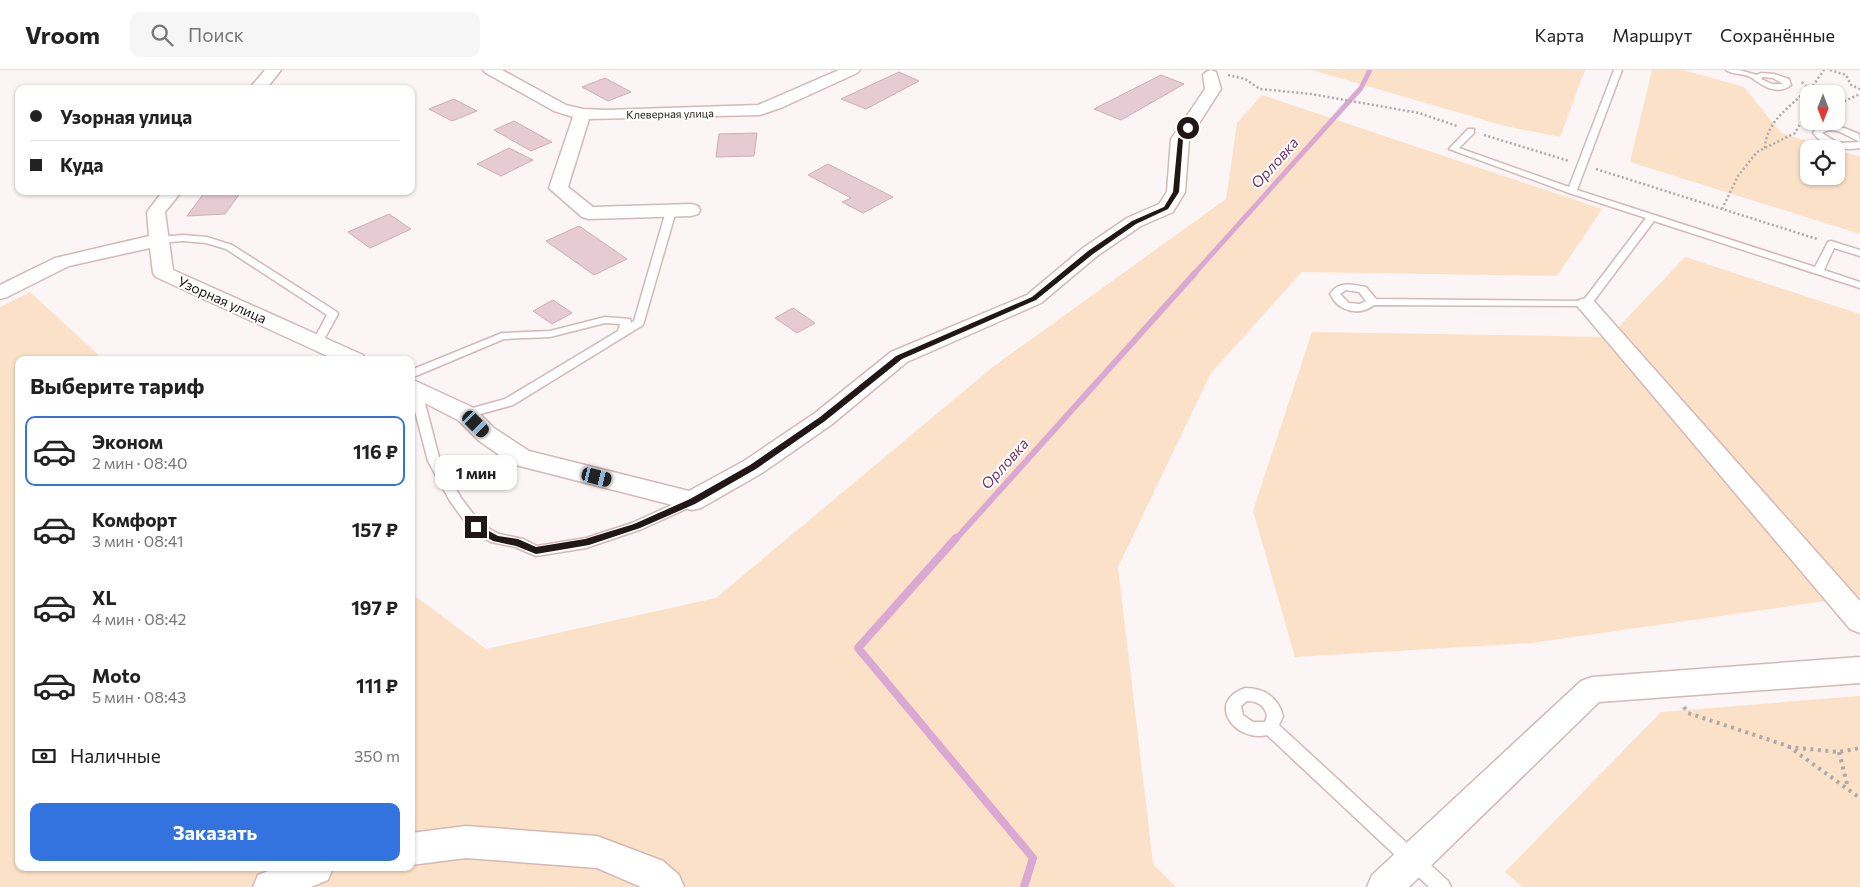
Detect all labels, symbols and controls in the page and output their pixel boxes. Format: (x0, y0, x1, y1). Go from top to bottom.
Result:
search box (130, 12, 480, 57)
text: Vroom (25, 20, 100, 49)
icon: search (148, 21, 176, 49)
text: Поиск (188, 23, 244, 46)
text: Карта (1535, 24, 1584, 46)
text: Маршрут (1612, 24, 1692, 46)
text: Сохранённые (1720, 24, 1835, 46)
north arrow (1800, 85, 1845, 130)
map controls (1800, 85, 1845, 185)
text: Узорная улица (60, 105, 192, 128)
street label: Клеверная улица (626, 106, 714, 121)
route start (1177, 117, 1199, 139)
water label: Орловка (1247, 133, 1302, 192)
button: locate (1800, 140, 1845, 185)
text: Куда (60, 153, 104, 176)
street label: Узорная улица (175, 272, 269, 327)
text: Выберите тариф (30, 372, 204, 399)
car (460, 408, 491, 440)
icon: car (32, 429, 77, 474)
text: Эконом (92, 430, 163, 453)
water label: Орловка (977, 434, 1032, 493)
text: 116 ₽ (353, 440, 398, 463)
text: 2 мин · 08:40 (92, 453, 188, 472)
callout: 1 мин (435, 454, 517, 490)
text: 1 мин (456, 463, 496, 482)
car (580, 466, 613, 488)
icon: car (32, 507, 77, 552)
text: Комфорт (92, 508, 177, 531)
route end (465, 516, 487, 538)
text: 157 ₽ (352, 518, 398, 541)
text: 3 мин · 08:41 (92, 531, 184, 550)
icon: car (32, 585, 77, 630)
text: XL (92, 586, 117, 609)
text: 197 ₽ (351, 596, 398, 619)
text: 4 мин · 08:42 (92, 609, 186, 628)
icon: car (32, 663, 77, 708)
text: Moto (92, 664, 141, 687)
text: 111 ₽ (356, 674, 398, 697)
text: 5 мин · 08:43 (92, 687, 187, 706)
icon: cash (30, 742, 58, 770)
text: Наличные (70, 744, 161, 767)
text: 350 m (354, 746, 400, 765)
button: Заказать (30, 803, 400, 861)

